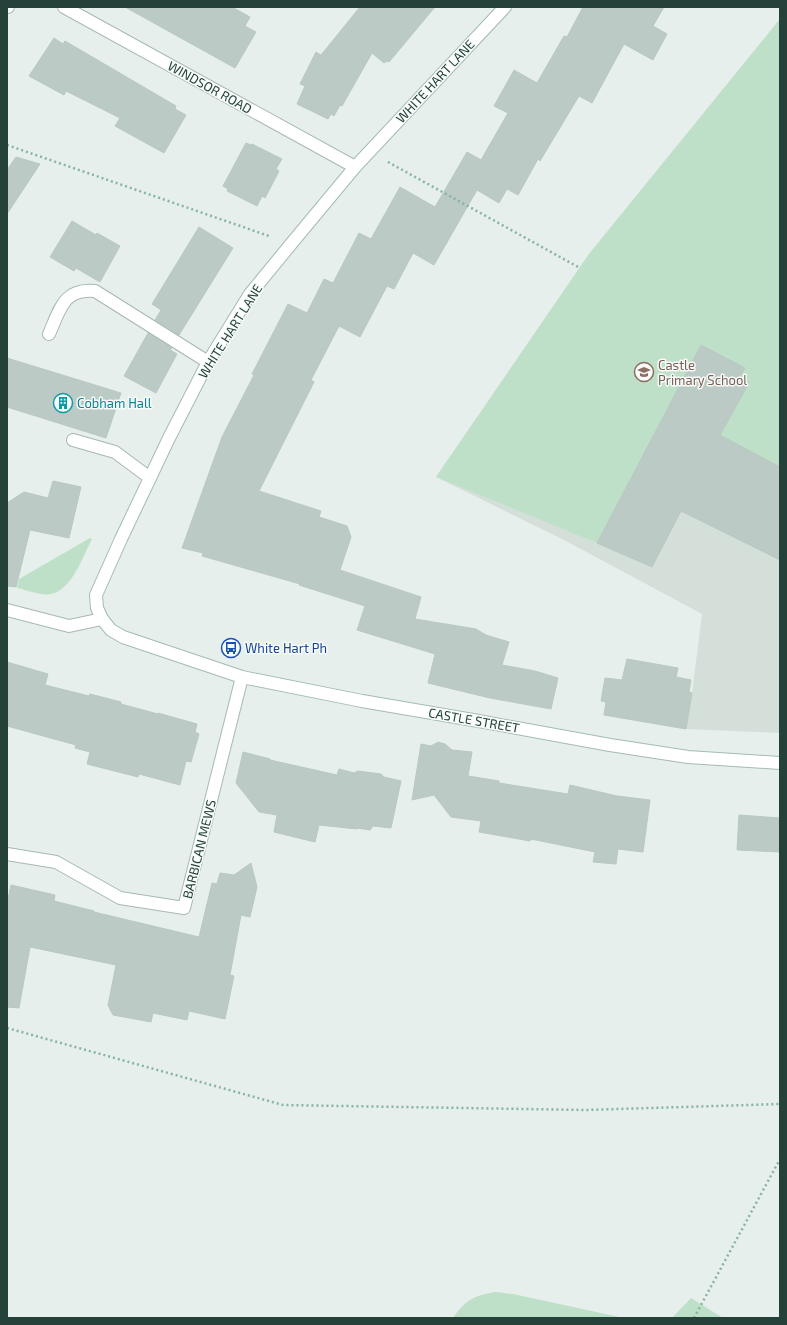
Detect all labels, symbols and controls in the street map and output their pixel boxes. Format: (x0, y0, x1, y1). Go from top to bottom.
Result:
street label: WHITE HART LANE (392, 36, 478, 126)
street label: WINDSOR ROAD (165, 57, 255, 117)
street label: WHITE HART LANE (195, 281, 265, 381)
place label: Castle Primary School (658, 357, 747, 388)
school or university icon: Castle Primary School (633, 361, 655, 383)
building icon: Cobham Hall (52, 392, 74, 414)
place label: Cobham Hall (77, 395, 152, 411)
bus stop icon: White Hart Ph (220, 637, 242, 659)
place label: White Hart Ph (245, 640, 327, 656)
street label: CASTLE STREET (427, 704, 521, 736)
street label: BARBICAN MEWS (179, 798, 219, 900)

